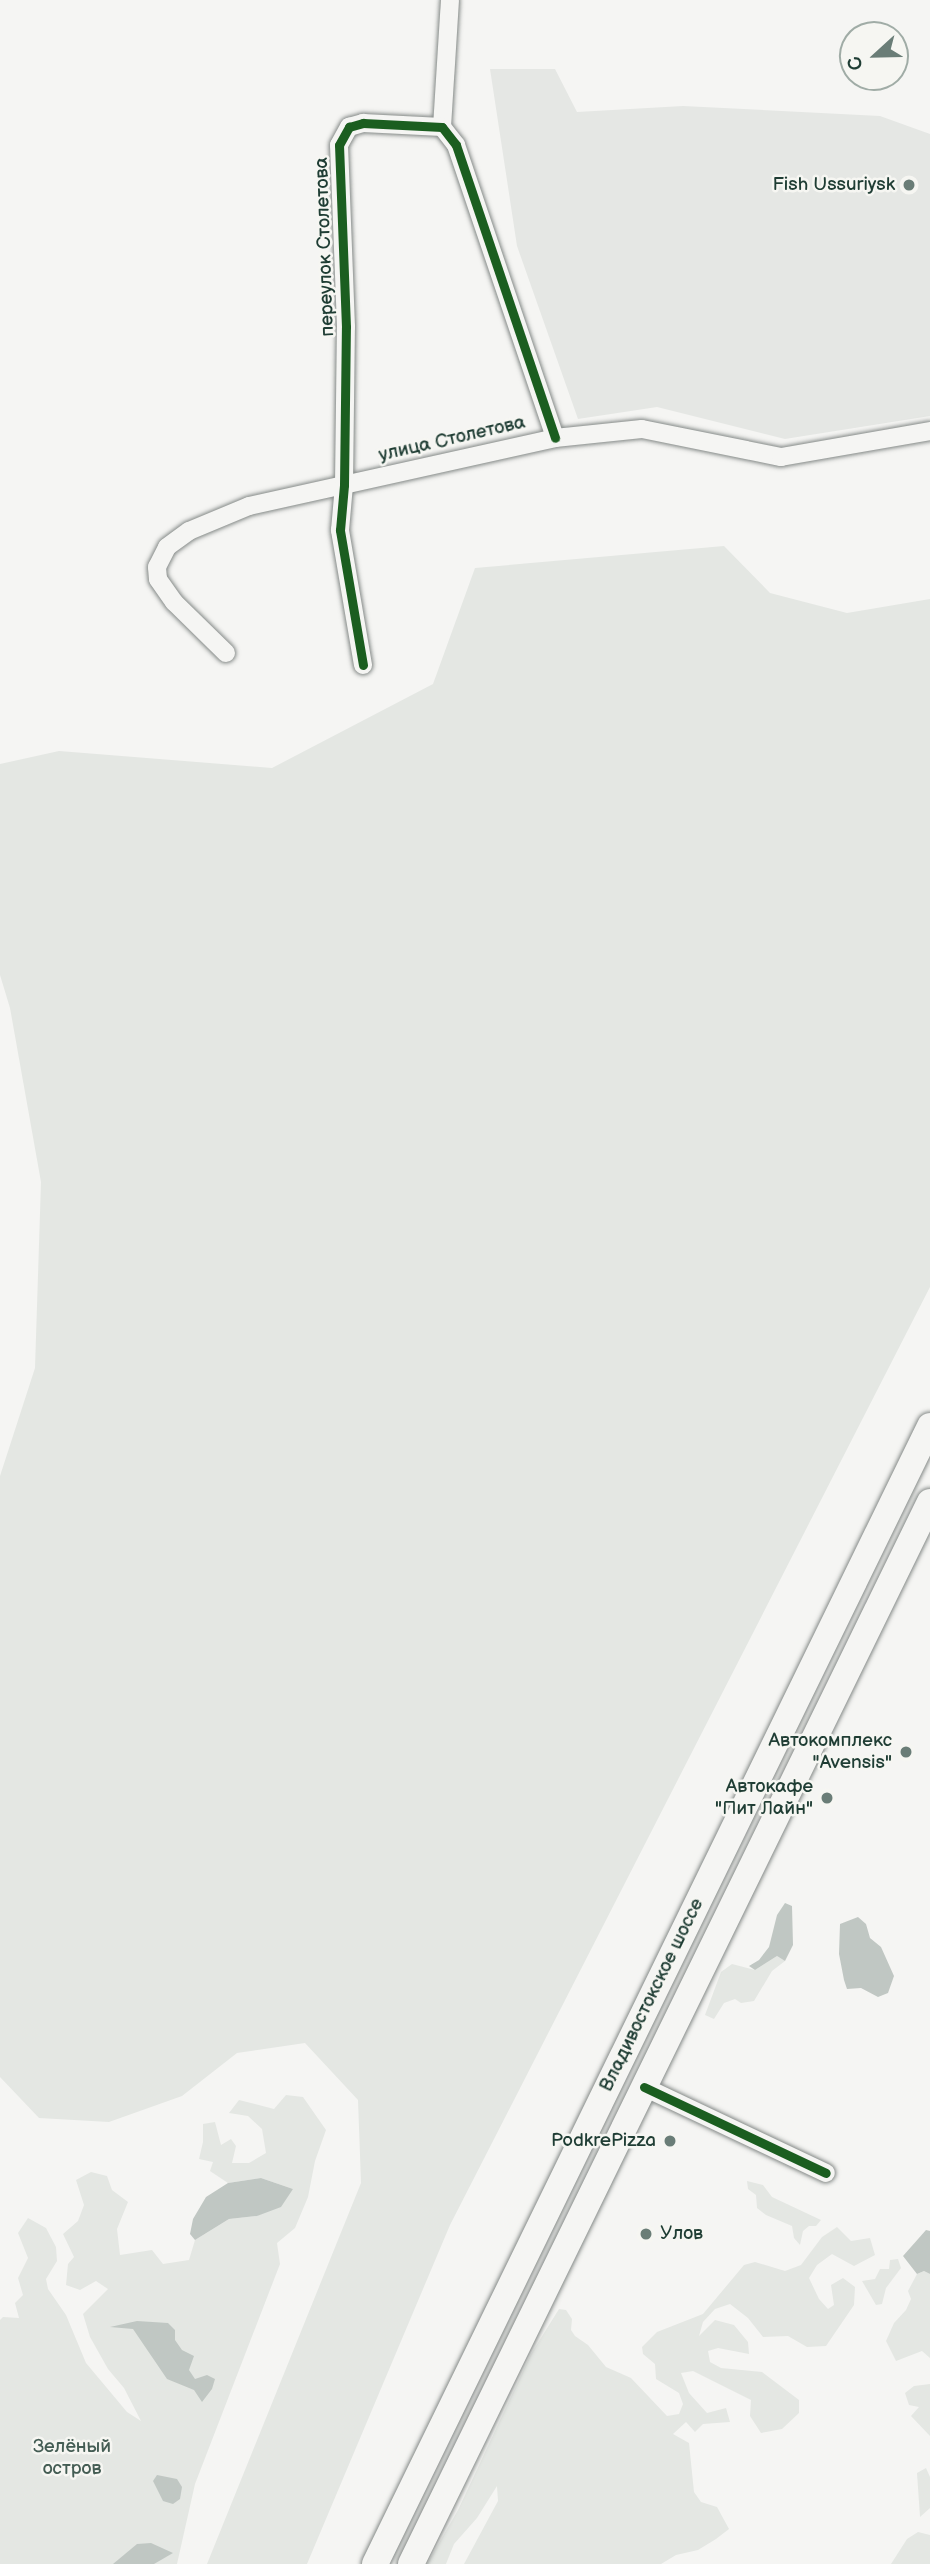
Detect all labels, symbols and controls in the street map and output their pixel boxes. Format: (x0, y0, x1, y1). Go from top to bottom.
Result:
north arrow (839, 21, 909, 91)
text: С (843, 53, 869, 74)
street label: переулок Столетова (310, 157, 340, 337)
place label: Fish Ussuriysk (772, 174, 895, 196)
marker: Fish Ussuriysk (901, 177, 917, 193)
street label: улица Столетова (377, 411, 527, 467)
place label: Автокомплекс "Avensis" (768, 1730, 892, 1774)
marker: Автокомплекс "Avensis" (898, 1744, 914, 1760)
place label: Автокафе "Пит Лайн" (715, 1776, 813, 1820)
marker: Автокафе "Пит Лайн" (819, 1790, 835, 1806)
street label: Владивостокское шоссе (595, 1895, 709, 2095)
place label: PodkrePizza (551, 2130, 656, 2152)
marker: PodkrePizza (662, 2133, 678, 2149)
place label: Улов (660, 2223, 703, 2245)
marker: Улов (638, 2226, 654, 2242)
park label: Зелёный остров (33, 2436, 111, 2480)

